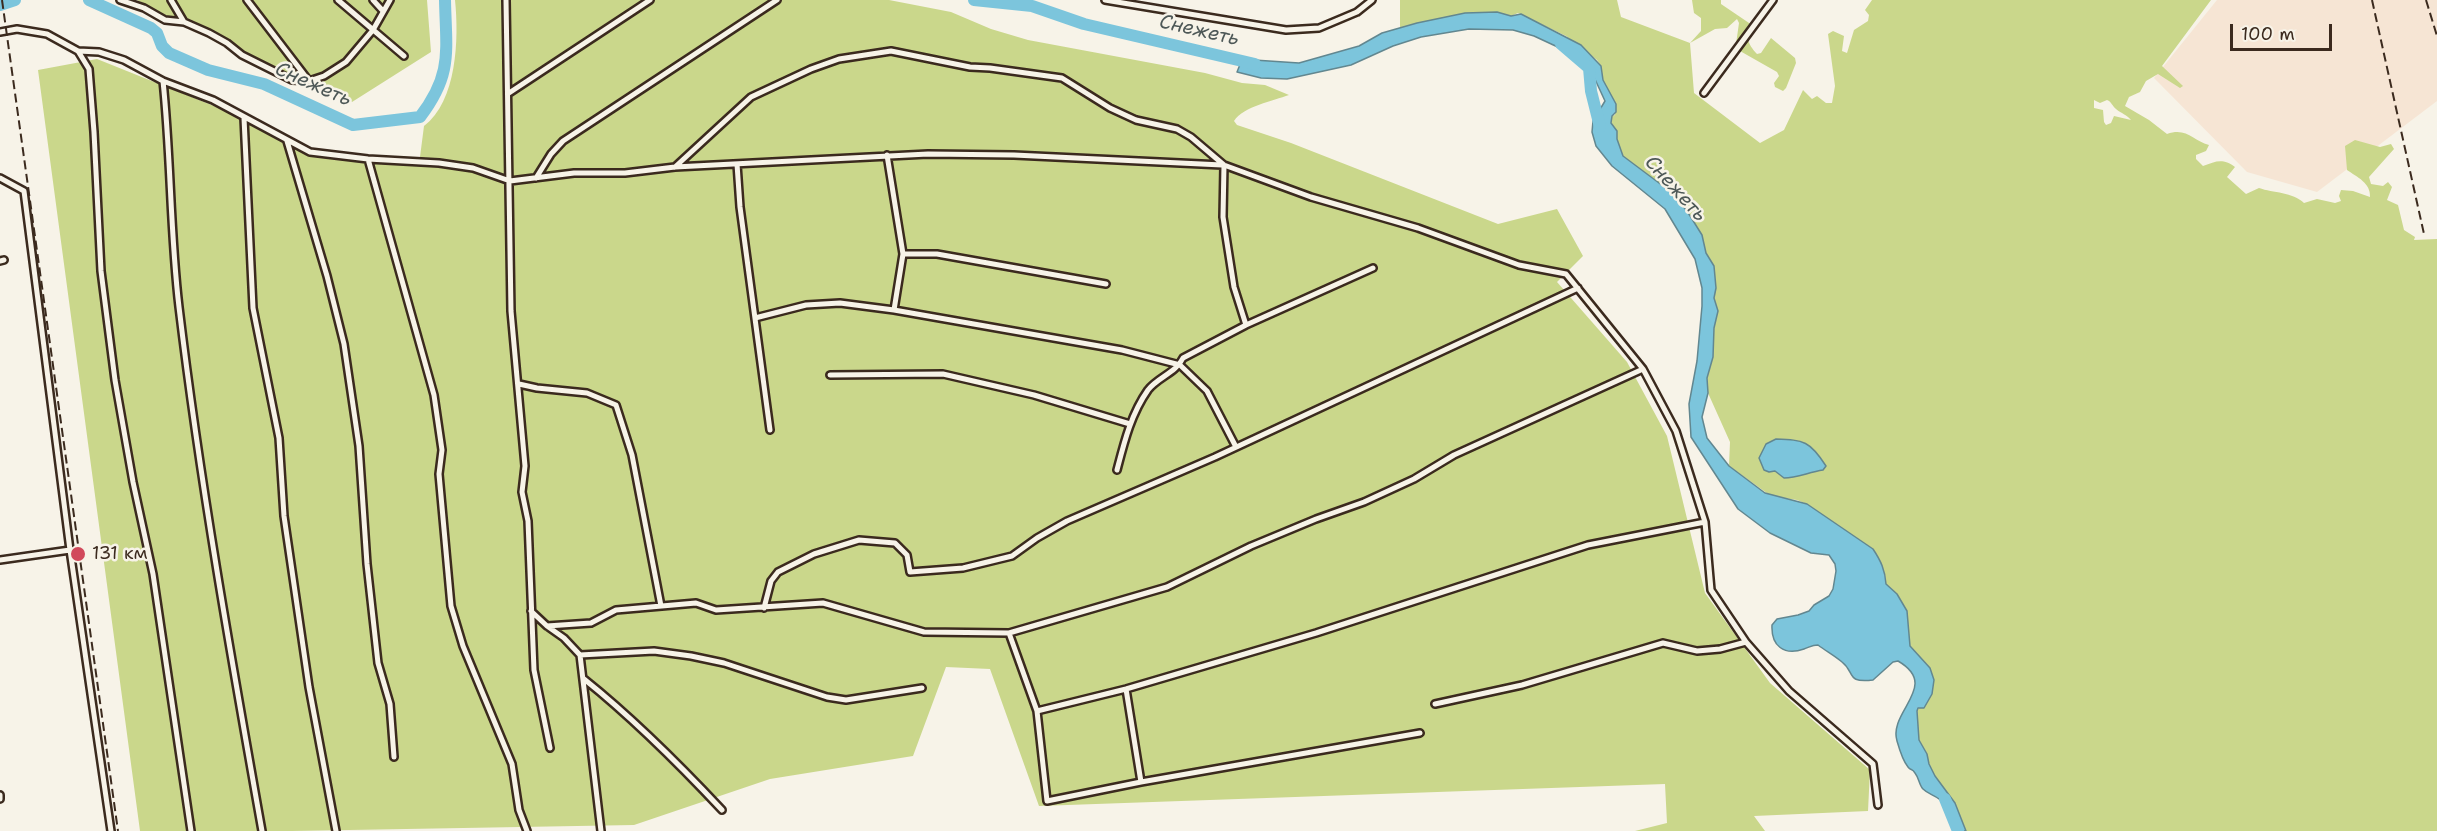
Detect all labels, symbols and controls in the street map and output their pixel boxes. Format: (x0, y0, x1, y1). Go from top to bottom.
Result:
water label: Снежеть (1157, 10, 1241, 52)
scale bar (2233, 12, 2335, 50)
text: 100 m (2241, 22, 2295, 46)
water label: Снежеть (271, 58, 355, 112)
water label: Снежеть (1639, 151, 1711, 227)
place label: 131 км (92, 543, 147, 565)
marker: 131 км (69, 545, 87, 563)

